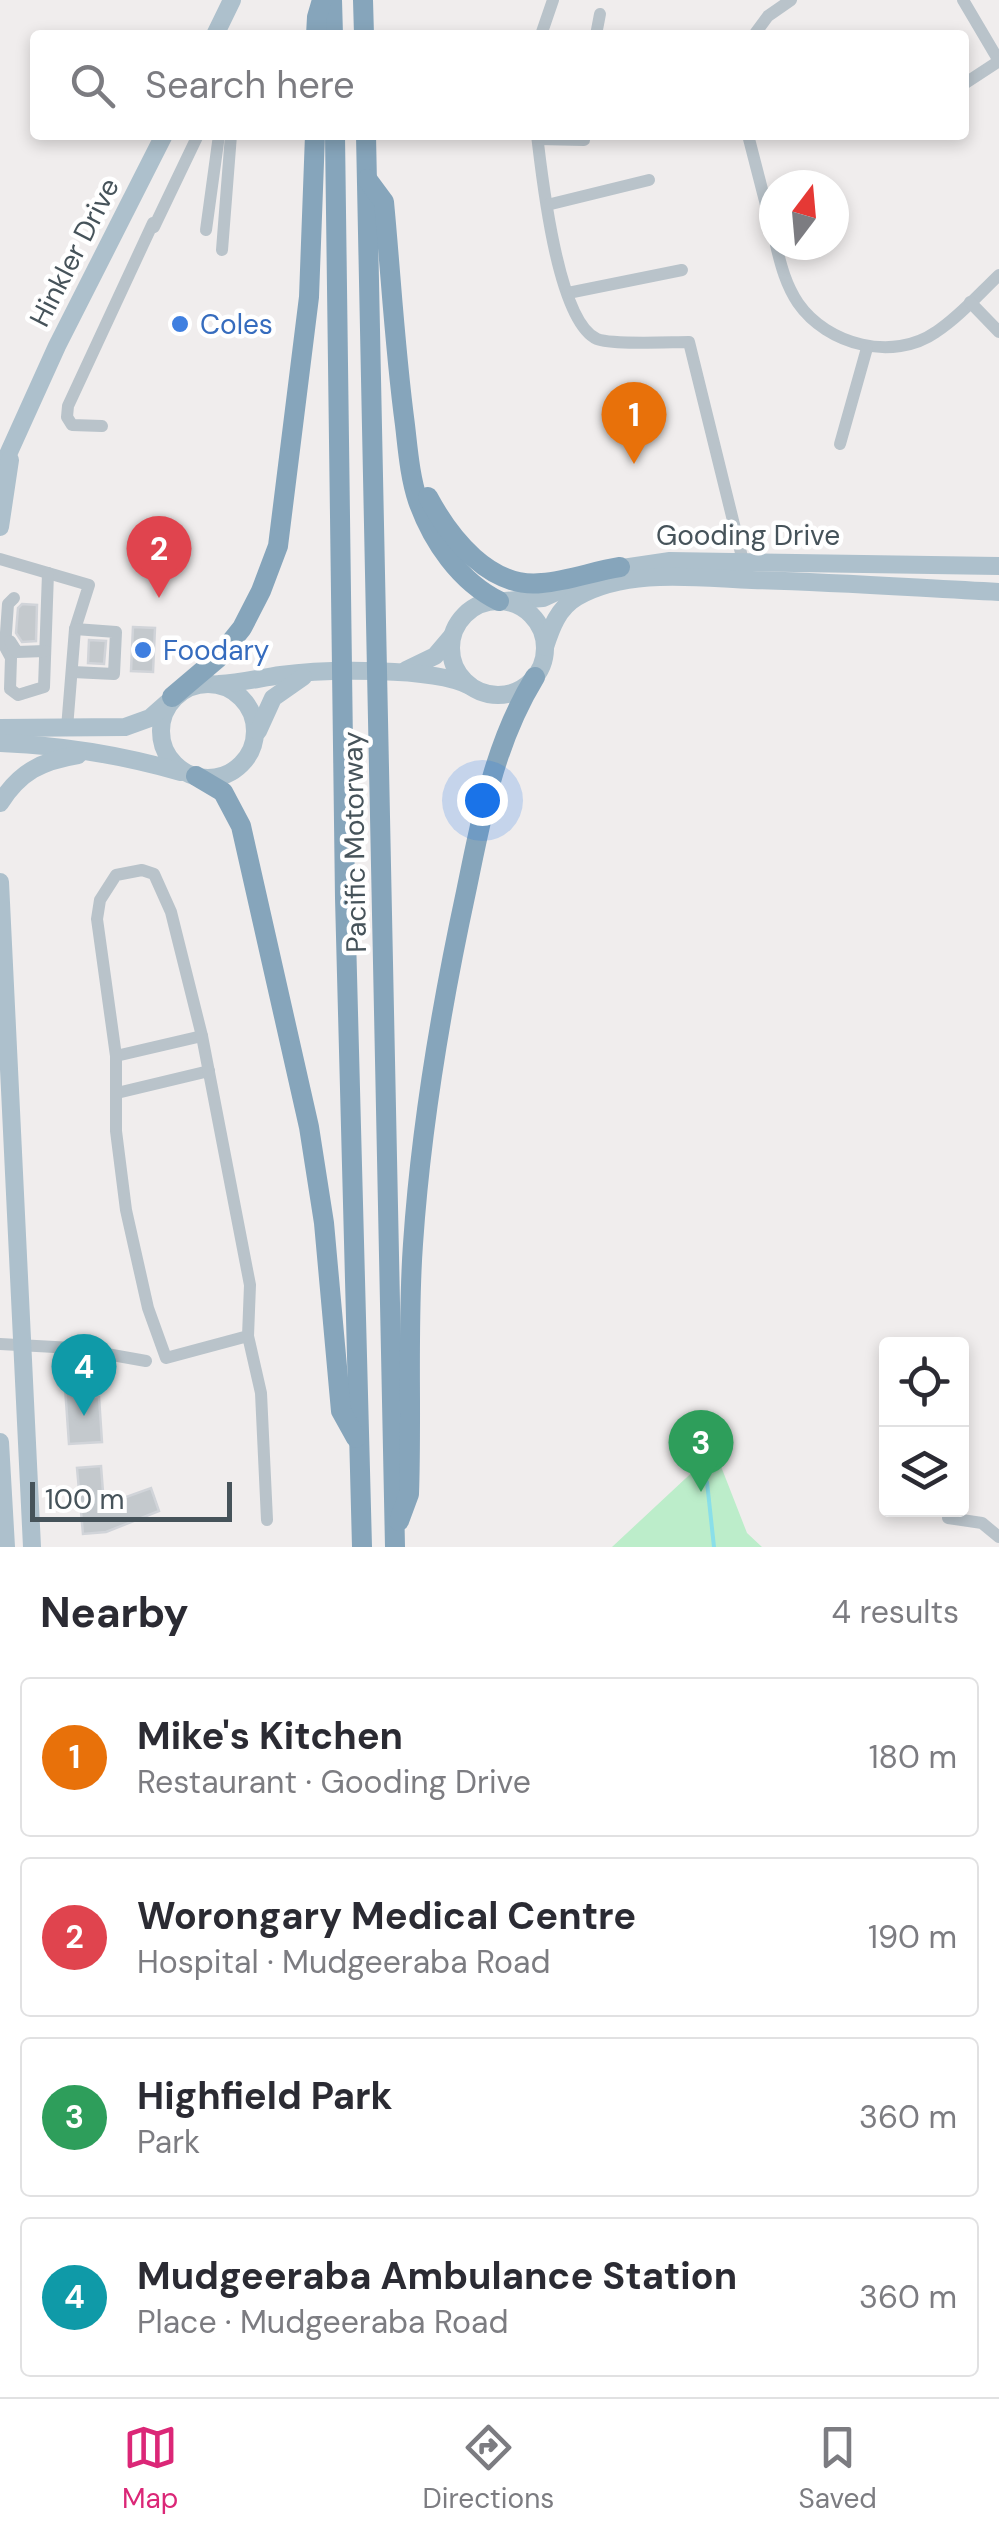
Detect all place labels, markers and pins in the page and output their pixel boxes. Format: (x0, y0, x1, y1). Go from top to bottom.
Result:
place label: Coles (200, 306, 273, 343)
marker: Coles (169, 313, 191, 335)
pin: 1 (602, 382, 666, 464)
pin: 2 (126, 516, 192, 598)
place label: Foodary (163, 632, 269, 669)
marker: Foodary (132, 639, 154, 661)
pin: 4 (52, 1334, 116, 1416)
pin: 3 (668, 1410, 734, 1492)

